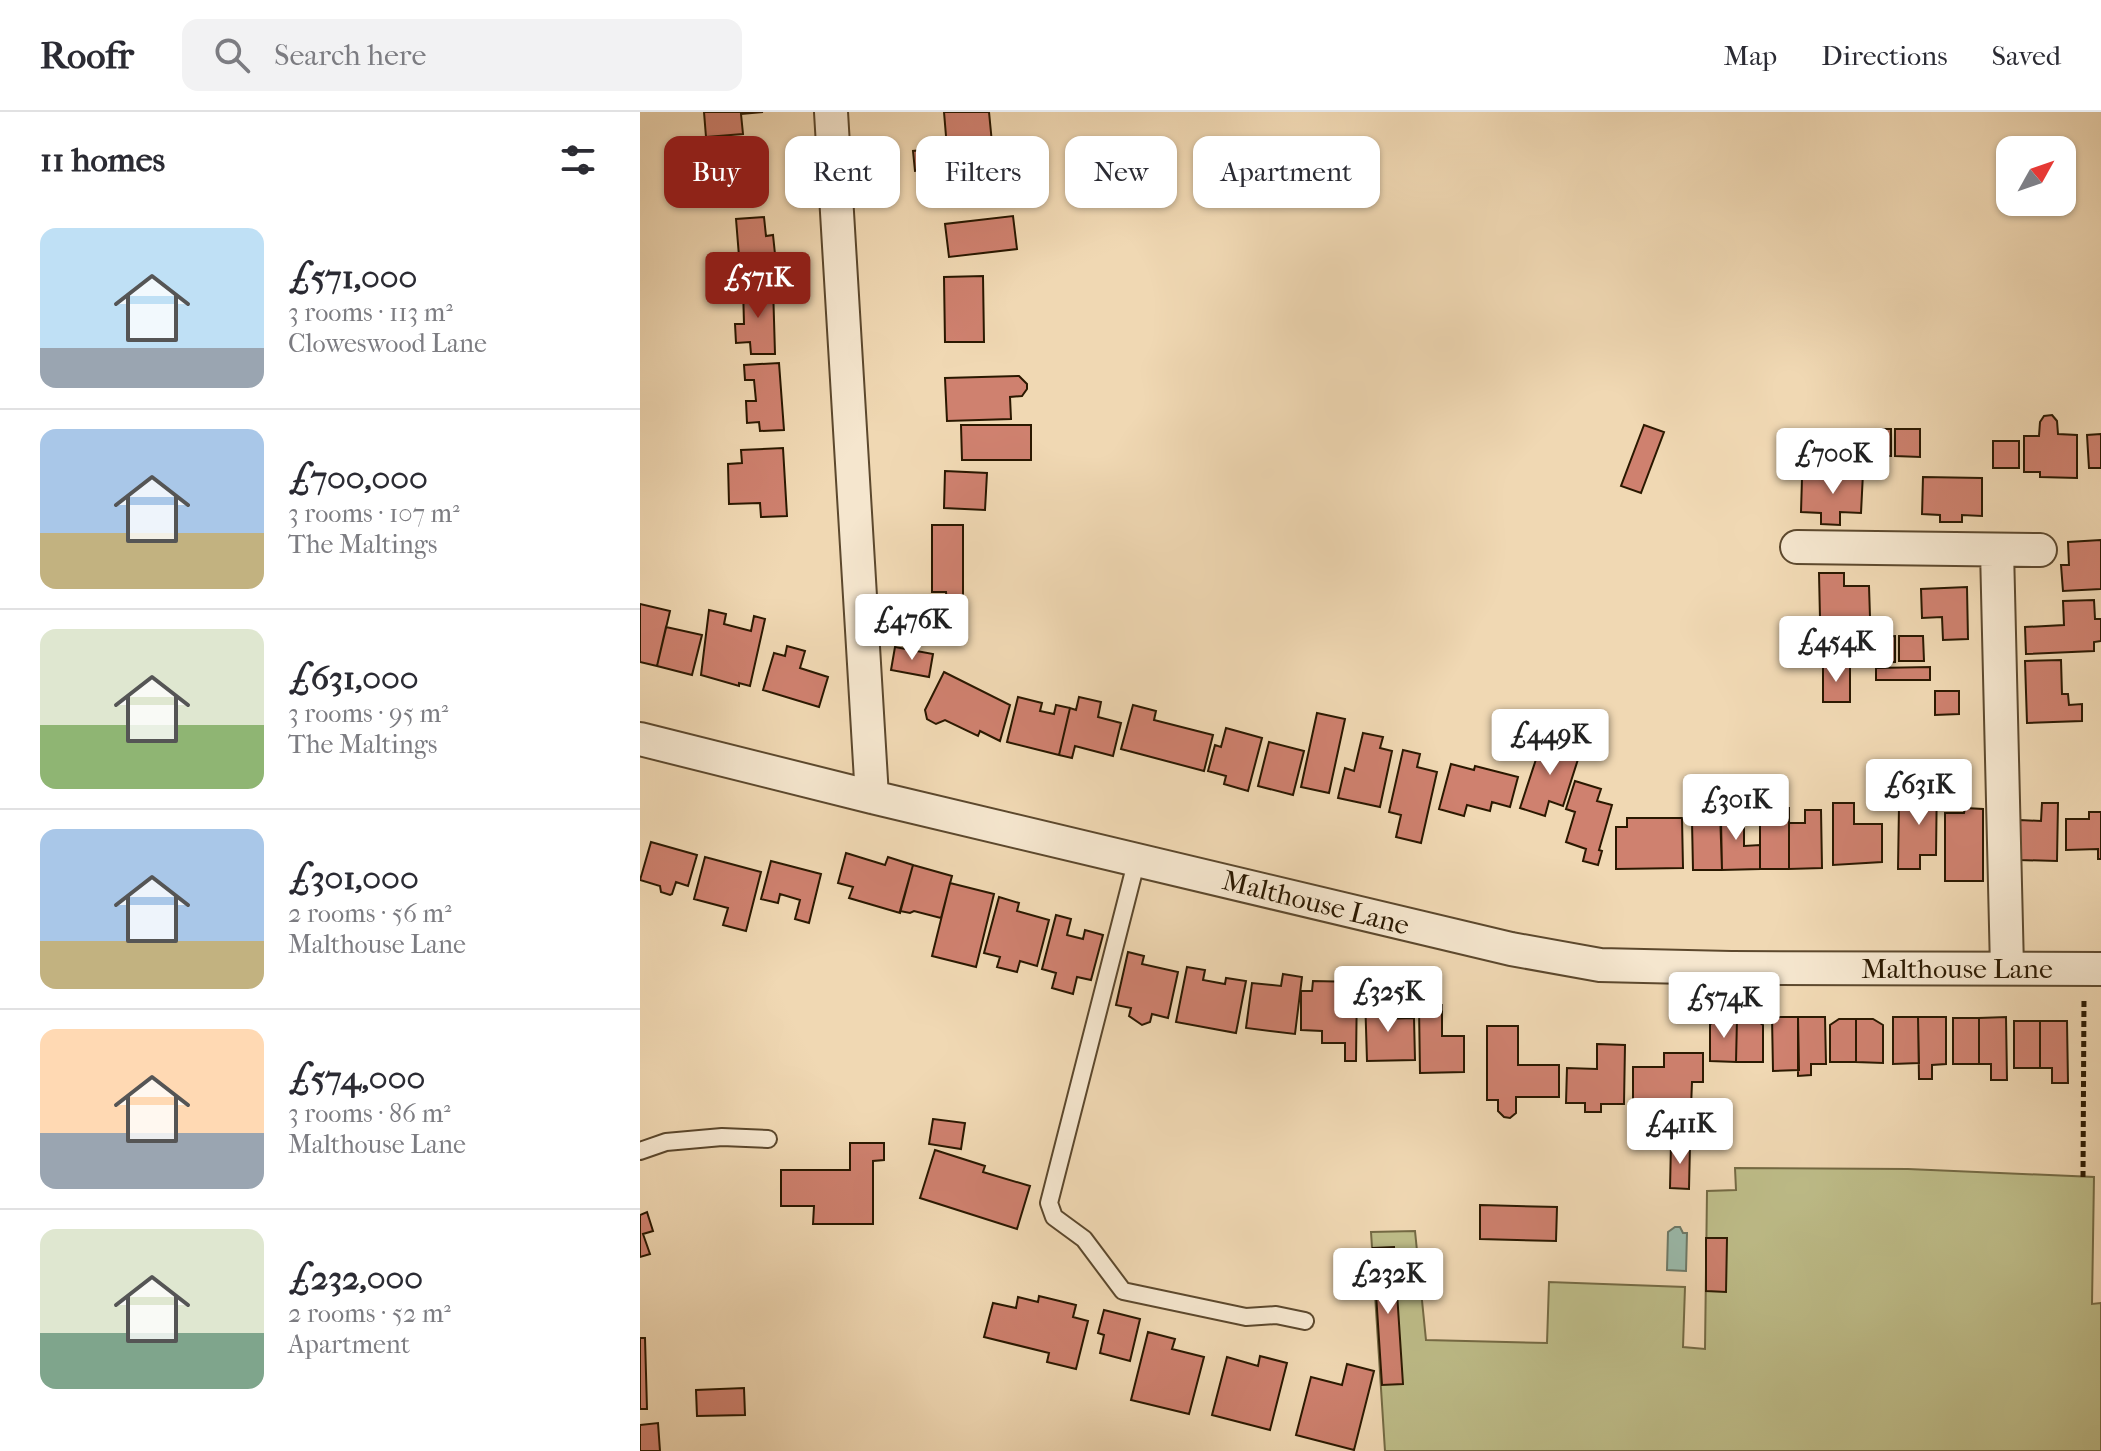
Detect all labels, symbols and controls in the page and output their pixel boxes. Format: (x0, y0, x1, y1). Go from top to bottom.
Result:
search box (182, 19, 742, 91)
text: Roofr (40, 33, 134, 78)
icon: search (210, 33, 254, 77)
text: Search here (274, 38, 426, 73)
text: Map (1724, 39, 1777, 72)
text: Directions (1821, 39, 1948, 72)
text: Saved (1992, 39, 2061, 72)
chip: Buy (664, 136, 769, 208)
chip: Rent (785, 136, 900, 208)
chip: Filters (916, 136, 1049, 208)
chip: New (1065, 136, 1177, 208)
chip: Apartment (1193, 136, 1380, 208)
north arrow (1996, 136, 2076, 216)
map controls (1996, 136, 2076, 216)
icon: filters (556, 138, 600, 182)
text: 11 homes (40, 140, 165, 180)
pin: £571K (702, 252, 814, 320)
text: £571,000 (288, 257, 417, 297)
icon: home (104, 260, 200, 356)
text: £571K (723, 262, 793, 293)
text: 3 rooms · 113 m² (288, 297, 453, 328)
text: Cloweswood Lane (288, 328, 487, 359)
pin: £700K (1777, 428, 1889, 496)
text: £700K (1794, 438, 1872, 469)
text: £700,000 (288, 458, 428, 498)
icon: home (104, 461, 200, 557)
text: 3 rooms · 107 m² (288, 498, 460, 529)
text: The Maltings (288, 529, 437, 560)
pin: £476K (856, 594, 968, 662)
text: £476K (873, 604, 951, 635)
pin: £454K (1780, 616, 1892, 684)
text: £454K (1797, 626, 1875, 657)
text: £631,000 (288, 658, 419, 698)
icon: home (104, 661, 200, 757)
text: 3 rooms · 95 m² (288, 698, 448, 729)
pin: £449K (1494, 709, 1606, 777)
text: £449K (1510, 719, 1590, 750)
text: The Maltings (288, 729, 437, 760)
pin: £631K (1863, 759, 1975, 827)
text: £631K (1884, 769, 1954, 800)
pin: £301K (1680, 774, 1792, 842)
text: £301K (1701, 784, 1771, 815)
text: £301,000 (288, 858, 419, 898)
icon: home (104, 861, 200, 957)
street label: Malthouse Lane (1219, 863, 1413, 942)
text: 2 rooms · 56 m² (288, 898, 452, 929)
text: Malthouse Lane (288, 929, 466, 960)
street label: Malthouse Lane (1861, 952, 2053, 985)
pin: £325K (1332, 966, 1444, 1034)
pin: £574K (1668, 972, 1780, 1040)
text: £325K (1352, 976, 1424, 1007)
text: £574K (1687, 982, 1761, 1013)
text: £574,000 (288, 1058, 425, 1098)
icon: home (104, 1061, 200, 1157)
text: 3 rooms · 86 m² (288, 1098, 451, 1129)
pin: £411K (1624, 1098, 1736, 1166)
text: £411K (1645, 1108, 1715, 1139)
text: Malthouse Lane (288, 1129, 466, 1160)
pin: £232K (1332, 1248, 1444, 1316)
text: £232,000 (288, 1258, 423, 1298)
text: £232K (1351, 1258, 1425, 1289)
icon: home (104, 1261, 200, 1357)
text: 2 rooms · 52 m² (288, 1298, 451, 1329)
text: Apartment (288, 1329, 410, 1360)

